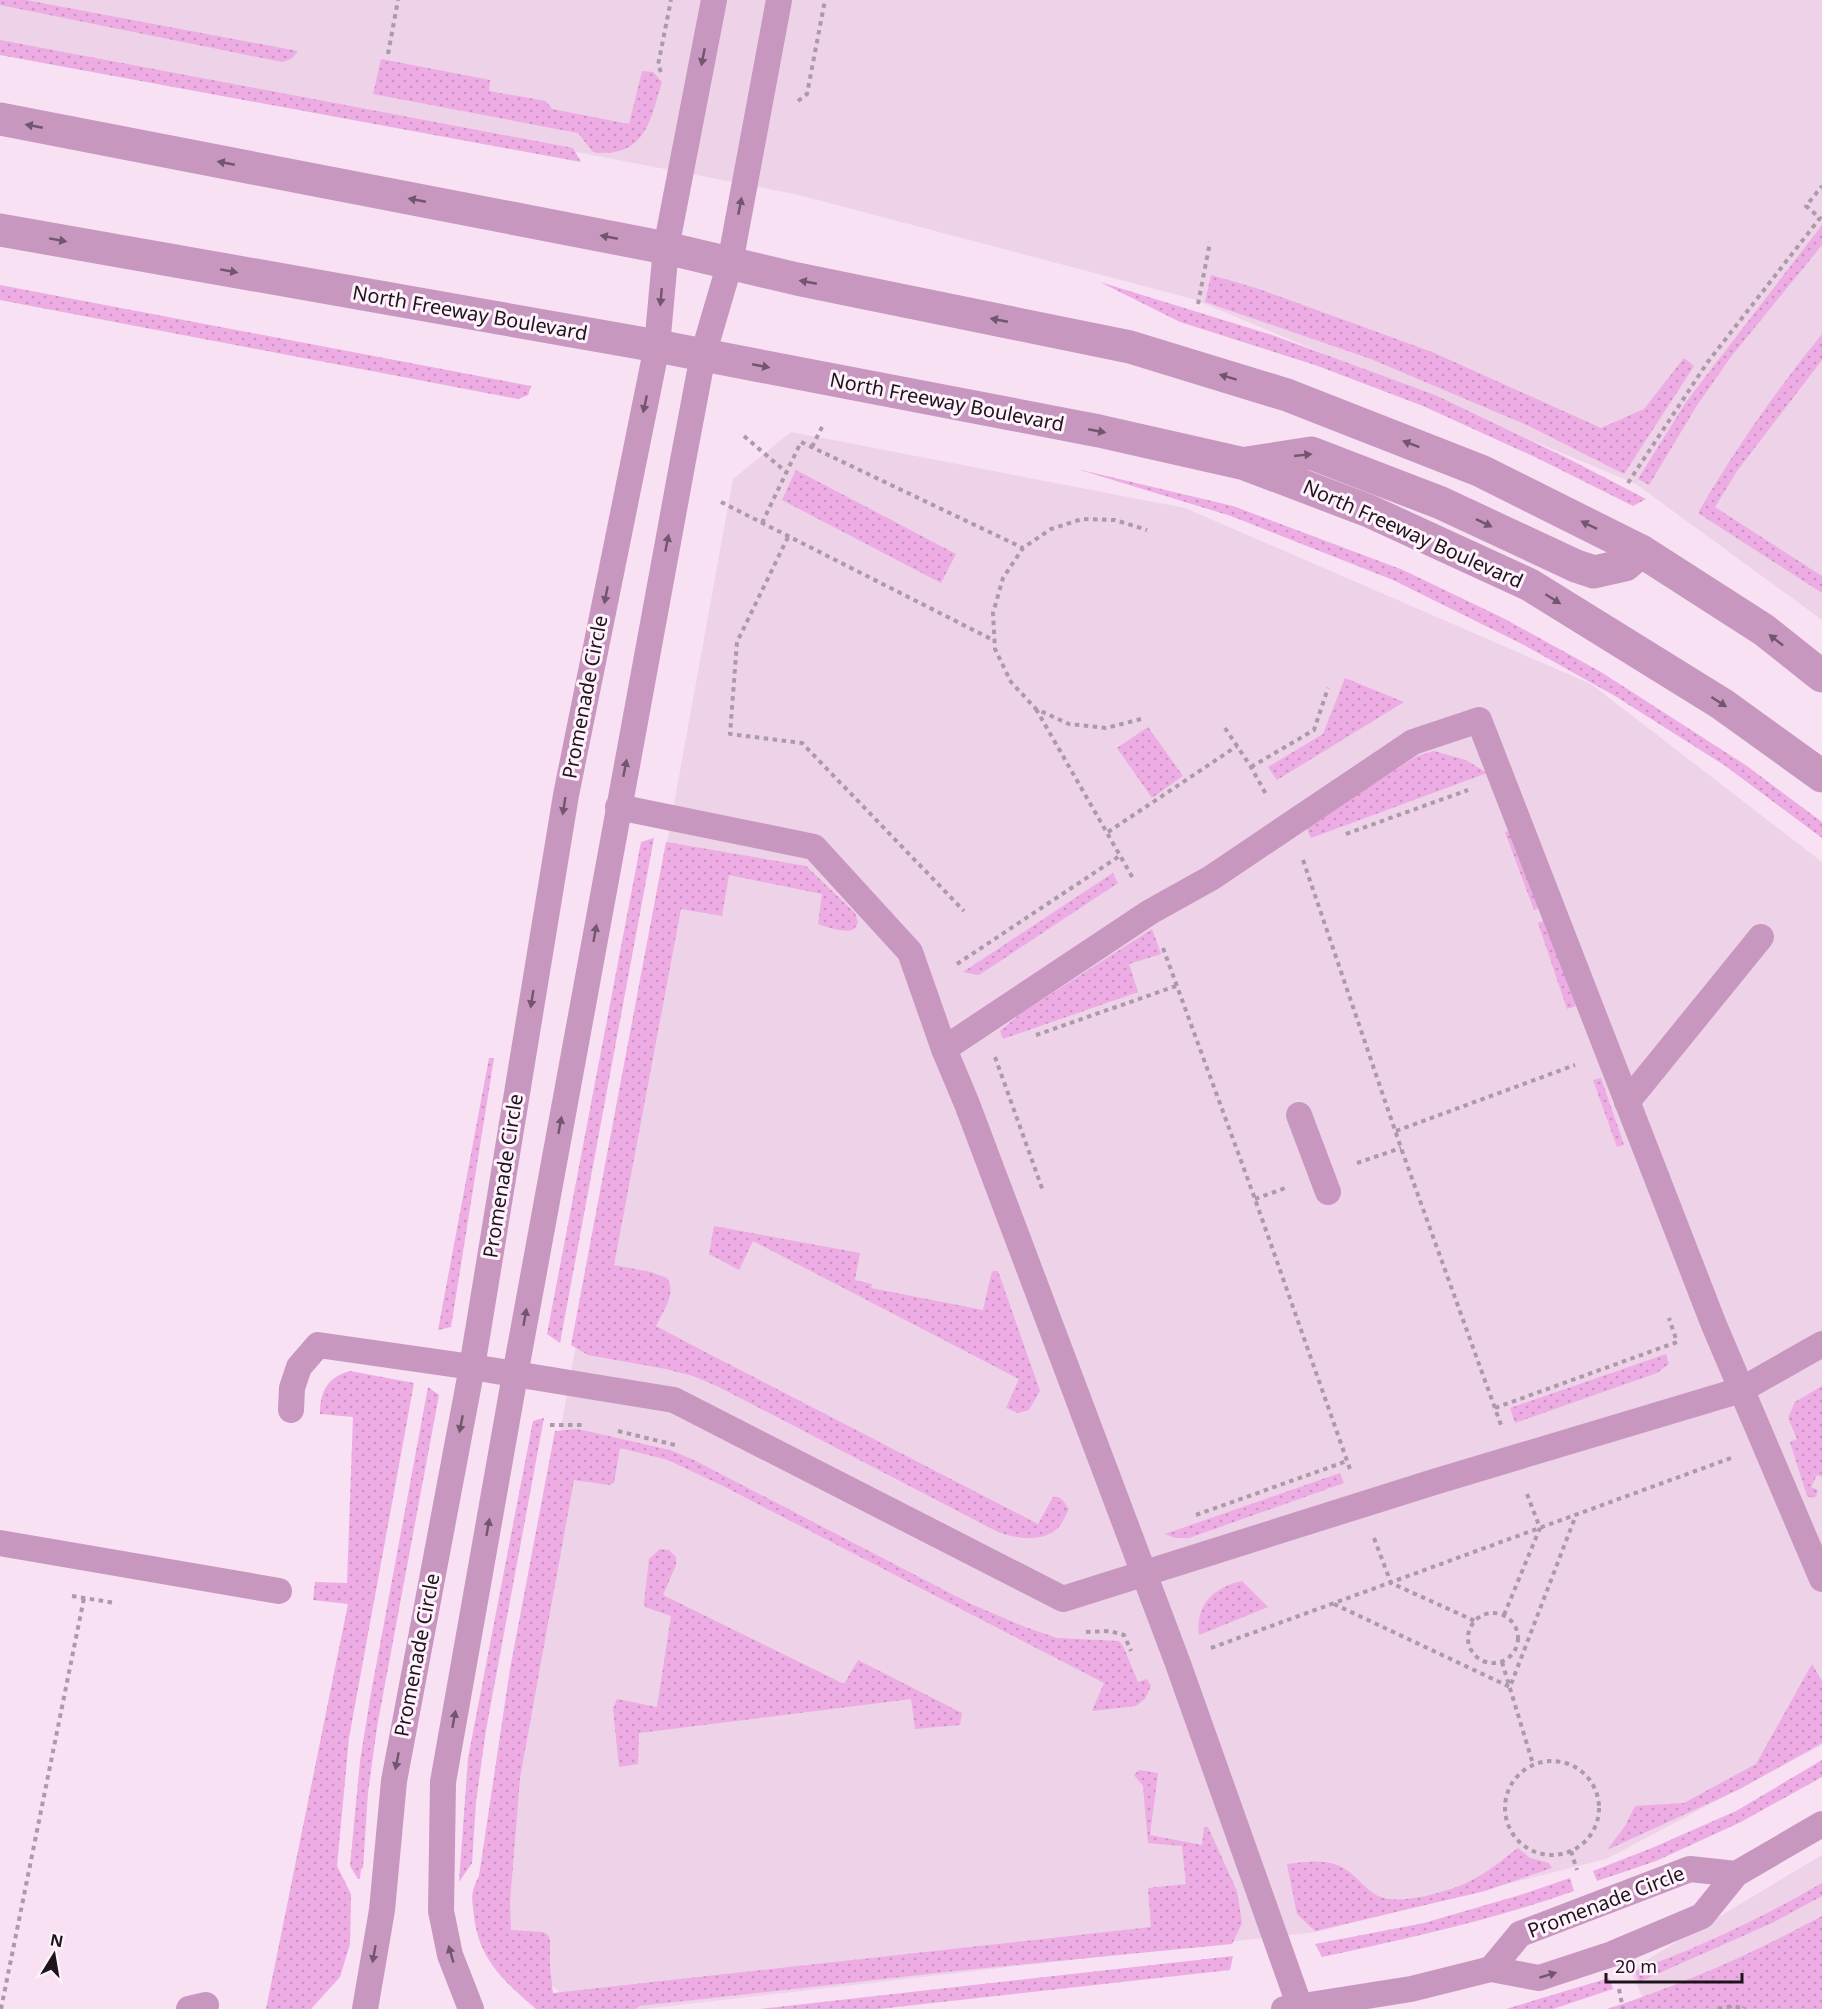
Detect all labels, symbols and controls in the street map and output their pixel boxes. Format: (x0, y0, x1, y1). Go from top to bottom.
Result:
one-way arrow (698, 48, 707, 67)
one-way arrow (25, 121, 44, 130)
one-way arrow (216, 158, 235, 167)
one-way arrow (408, 195, 427, 204)
one-way arrow (736, 196, 745, 215)
one-way arrow (599, 232, 618, 241)
one-way arrow (48, 236, 67, 245)
one-way arrow (220, 266, 239, 275)
one-way arrow (798, 277, 817, 286)
street label: North Freeway Boulevard (350, 279, 590, 346)
one-way arrow (656, 288, 666, 307)
one-way arrow (989, 315, 1008, 324)
one-way arrow (751, 362, 770, 371)
street label: North Freeway Boulevard (828, 366, 1067, 437)
one-way arrow (1219, 372, 1237, 381)
one-way arrow (640, 394, 649, 413)
one-way arrow (1087, 427, 1106, 436)
one-way arrow (1402, 438, 1420, 448)
one-way arrow (1294, 450, 1313, 459)
street label: North Freeway Boulevard (1299, 473, 1527, 594)
one-way arrow (1475, 519, 1492, 528)
one-way arrow (1580, 520, 1597, 529)
one-way arrow (663, 534, 672, 553)
one-way arrow (601, 585, 610, 604)
one-way arrow (1545, 594, 1561, 605)
street label: Promenade Circle (555, 613, 614, 781)
one-way arrow (1768, 633, 1784, 646)
one-way arrow (1711, 696, 1727, 707)
one-way arrow (621, 758, 630, 777)
one-way arrow (559, 797, 568, 816)
one-way arrow (591, 924, 600, 943)
one-way arrow (528, 990, 537, 1009)
street label: Promenade Circle (476, 1092, 529, 1260)
one-way arrow (556, 1115, 565, 1134)
one-way arrow (521, 1307, 530, 1326)
one-way arrow (456, 1415, 465, 1434)
one-way arrow (484, 1518, 493, 1537)
street label: Promenade Circle (387, 1571, 446, 1739)
one-way arrow (450, 1710, 459, 1729)
one-way arrow (392, 1751, 401, 1770)
street label: Promenade Circle (1523, 1859, 1688, 1944)
north arrow (24, 1925, 84, 1985)
text: N (48, 1928, 65, 1952)
one-way arrow (369, 1945, 378, 1964)
one-way arrow (445, 1945, 455, 1963)
scale bar (1606, 1946, 1742, 1984)
text: 20 m (1615, 1954, 1657, 1978)
one-way arrow (1539, 1970, 1557, 1979)

